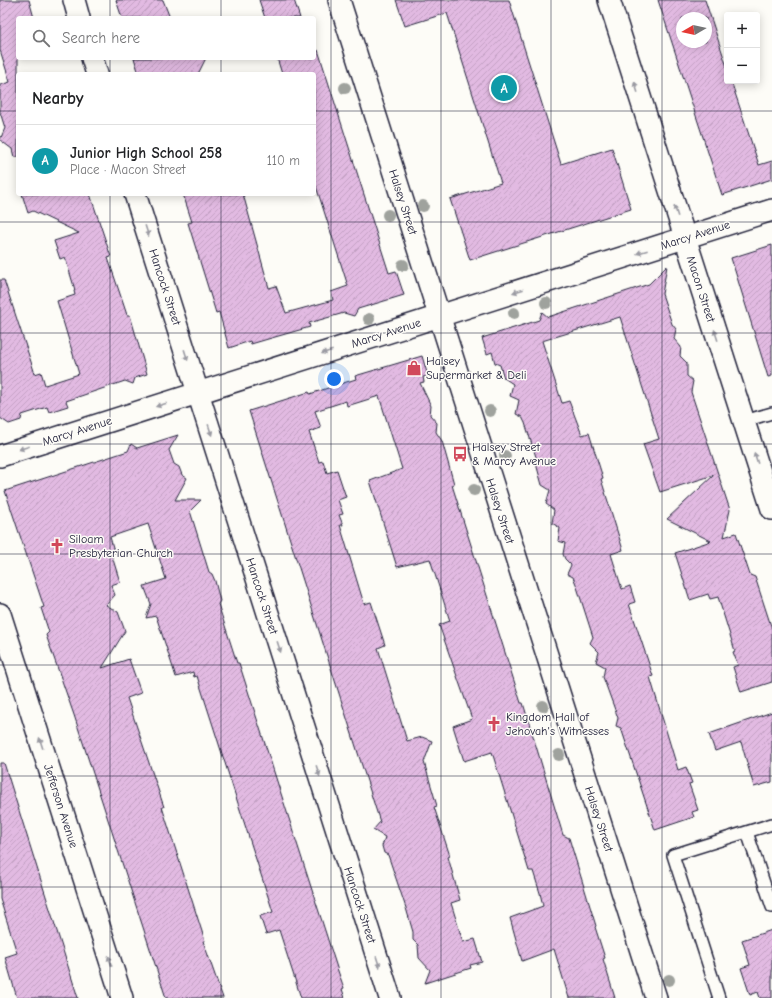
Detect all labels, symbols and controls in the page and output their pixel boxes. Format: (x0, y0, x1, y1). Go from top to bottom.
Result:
north arrow (676, 12, 712, 48)
map controls (724, 12, 760, 84)
button: + (724, 12, 760, 48)
search box (16, 16, 316, 60)
icon: search (30, 27, 52, 49)
text: Search here (62, 29, 140, 47)
button: − (724, 48, 760, 84)
pin: A (491, 73, 517, 103)
one-way arrow (633, 81, 639, 93)
text: Nearby (32, 89, 83, 108)
text: Junior High School 258 (70, 144, 222, 162)
text: A (41, 153, 49, 168)
text: 110 m (267, 153, 300, 168)
text: Place · Macon Street (70, 162, 185, 177)
street label: Halsey Street (386, 168, 420, 237)
one-way arrow (672, 205, 678, 217)
street label: Marcy Avenue (658, 217, 732, 253)
one-way arrow (144, 226, 150, 238)
street label: Hancock Street (146, 247, 184, 327)
one-way arrow (635, 249, 647, 255)
street label: Macon Street (684, 254, 719, 325)
one-way arrow (511, 289, 523, 295)
street label: Marcy Avenue (349, 315, 423, 351)
one-way arrow (713, 328, 719, 340)
one-way arrow (183, 349, 189, 361)
one-way arrow (321, 349, 333, 355)
place label: Halsey Supermarket & Deli (426, 354, 526, 382)
shop icon: Halsey Supermarket & Deli (405, 359, 423, 377)
your location (324, 369, 344, 389)
one-way arrow (155, 402, 167, 408)
street label: Marcy Avenue (40, 413, 114, 449)
one-way arrow (207, 424, 213, 436)
place label: Halsey Street & Marcy Avenue (472, 440, 556, 468)
one-way arrow (17, 445, 29, 451)
bus stop icon: Halsey Street & Marcy Avenue (451, 445, 469, 463)
one-way arrow (753, 452, 759, 464)
street label: Halsey Street (483, 477, 517, 546)
place label: Siloam Presbyterian Church (69, 532, 173, 560)
church icon: Siloam Presbyterian Church (48, 537, 66, 555)
street label: Hancock Street (243, 556, 281, 636)
one-way arrow (276, 642, 282, 654)
place label: Kingdom Hall of Jehovah's Witnesses (506, 710, 609, 738)
church icon: Kingdom Hall of Jehovah's Witnesses (485, 715, 503, 733)
one-way arrow (38, 737, 44, 749)
street label: Jefferson Avenue (41, 762, 81, 850)
one-way arrow (315, 766, 321, 778)
street label: Halsey Street (582, 785, 616, 854)
street label: Hancock Street (341, 865, 379, 945)
one-way arrow (107, 954, 113, 966)
one-way arrow (375, 956, 381, 968)

